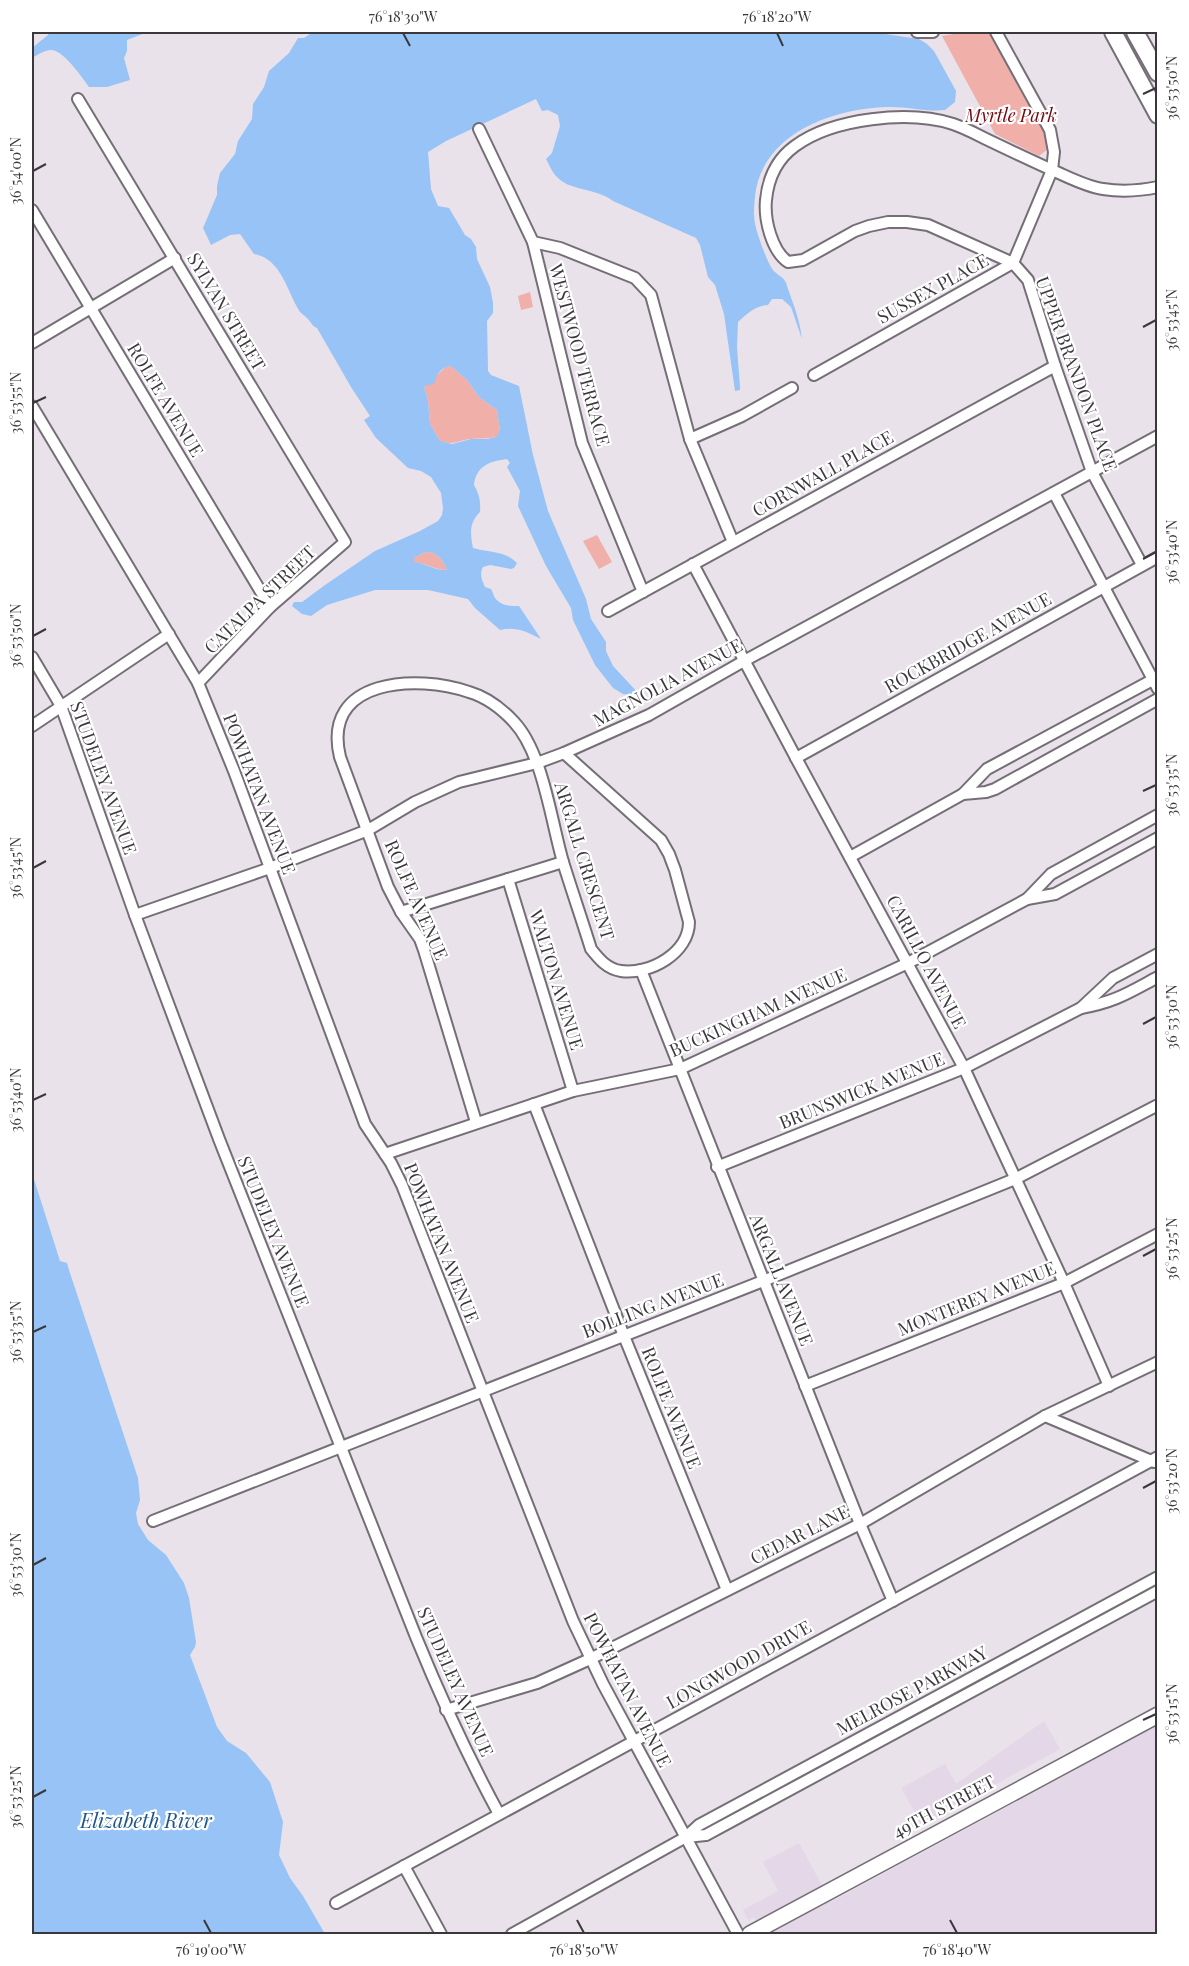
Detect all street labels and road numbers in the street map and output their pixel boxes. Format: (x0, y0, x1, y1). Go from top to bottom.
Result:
street label: SYLVAN STREET (182, 248, 272, 375)
street label: SUSSEX PLACE (873, 248, 992, 329)
street label: WESTWOOD TERRACE (544, 260, 616, 449)
street label: UPPER BRANDON PLACE (1030, 273, 1123, 474)
street label: ROLFE AVENUE (122, 338, 209, 461)
street label: CORNWALL PLACE (748, 424, 897, 522)
street label: CATALPA STREET (198, 540, 320, 659)
street label: ROCKBRIDGE AVENUE (880, 586, 1055, 698)
street label: MAGNOLIA AVENUE (589, 633, 746, 732)
street label: STUDELEY AVENUE (65, 698, 143, 858)
street label: POWHATAN AVENUE (218, 710, 302, 878)
street label: ARGALL CRESCENT (549, 778, 620, 943)
street label: ROLFE AVENUE (380, 836, 454, 964)
street label: CARILLO AVENUE (881, 890, 972, 1033)
street label: WALTON AVENUE (524, 906, 590, 1053)
street label: BUCKINGHAM AVENUE (665, 962, 850, 1062)
street label: BRUNSWICK AVENUE (775, 1046, 948, 1134)
street label: STUDELEY AVENUE (233, 1152, 315, 1311)
street label: POWHATAN AVENUE (399, 1159, 485, 1326)
street label: ARGALL AVENUE (744, 1209, 819, 1349)
street label: MONTEREY AVENUE (894, 1255, 1059, 1341)
street label: BOLLING AVENUE (579, 1267, 727, 1343)
street label: ROLFE AVENUE (637, 1343, 707, 1472)
street label: CEDAR LANE (746, 1499, 853, 1569)
street label: STUDELEY AVENUE (412, 1603, 500, 1760)
street label: POWHATAN AVENUE (578, 1608, 677, 1771)
street label: LONGWOOD DRIVE (662, 1614, 815, 1714)
street label: MELROSE PARKWAY (832, 1640, 992, 1740)
street label: 49TH STREET (888, 1769, 999, 1843)

